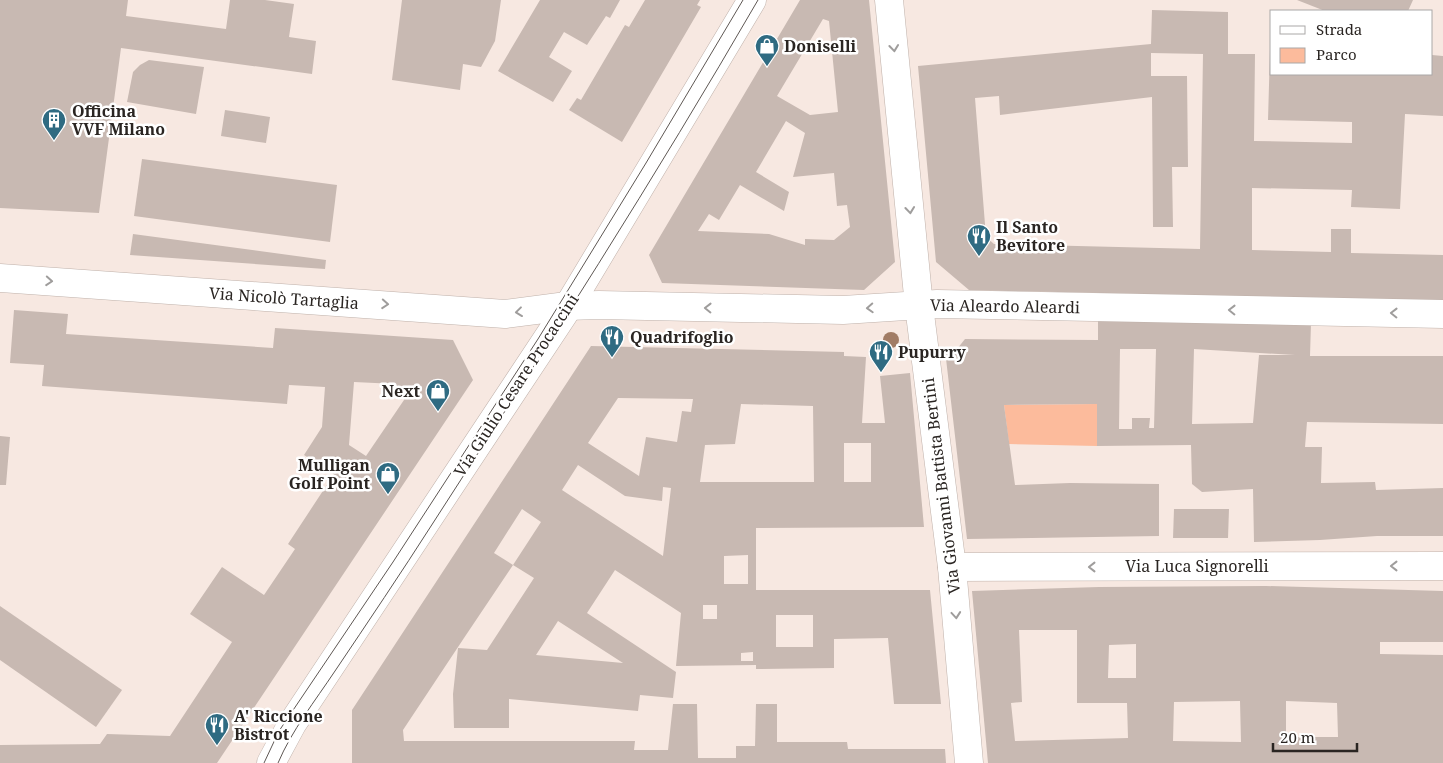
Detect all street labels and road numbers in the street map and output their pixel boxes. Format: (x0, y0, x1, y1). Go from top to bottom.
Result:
street label: Via Nicolò Tartaglia (208, 282, 360, 314)
street label: Via Giulio Cesare Procaccini (449, 289, 583, 481)
street label: Via Aleardo Aleardi (930, 294, 1080, 318)
street label: Via Giovanni Battista Bertini (917, 377, 965, 595)
street label: Via Luca Signorelli (1125, 555, 1269, 577)

